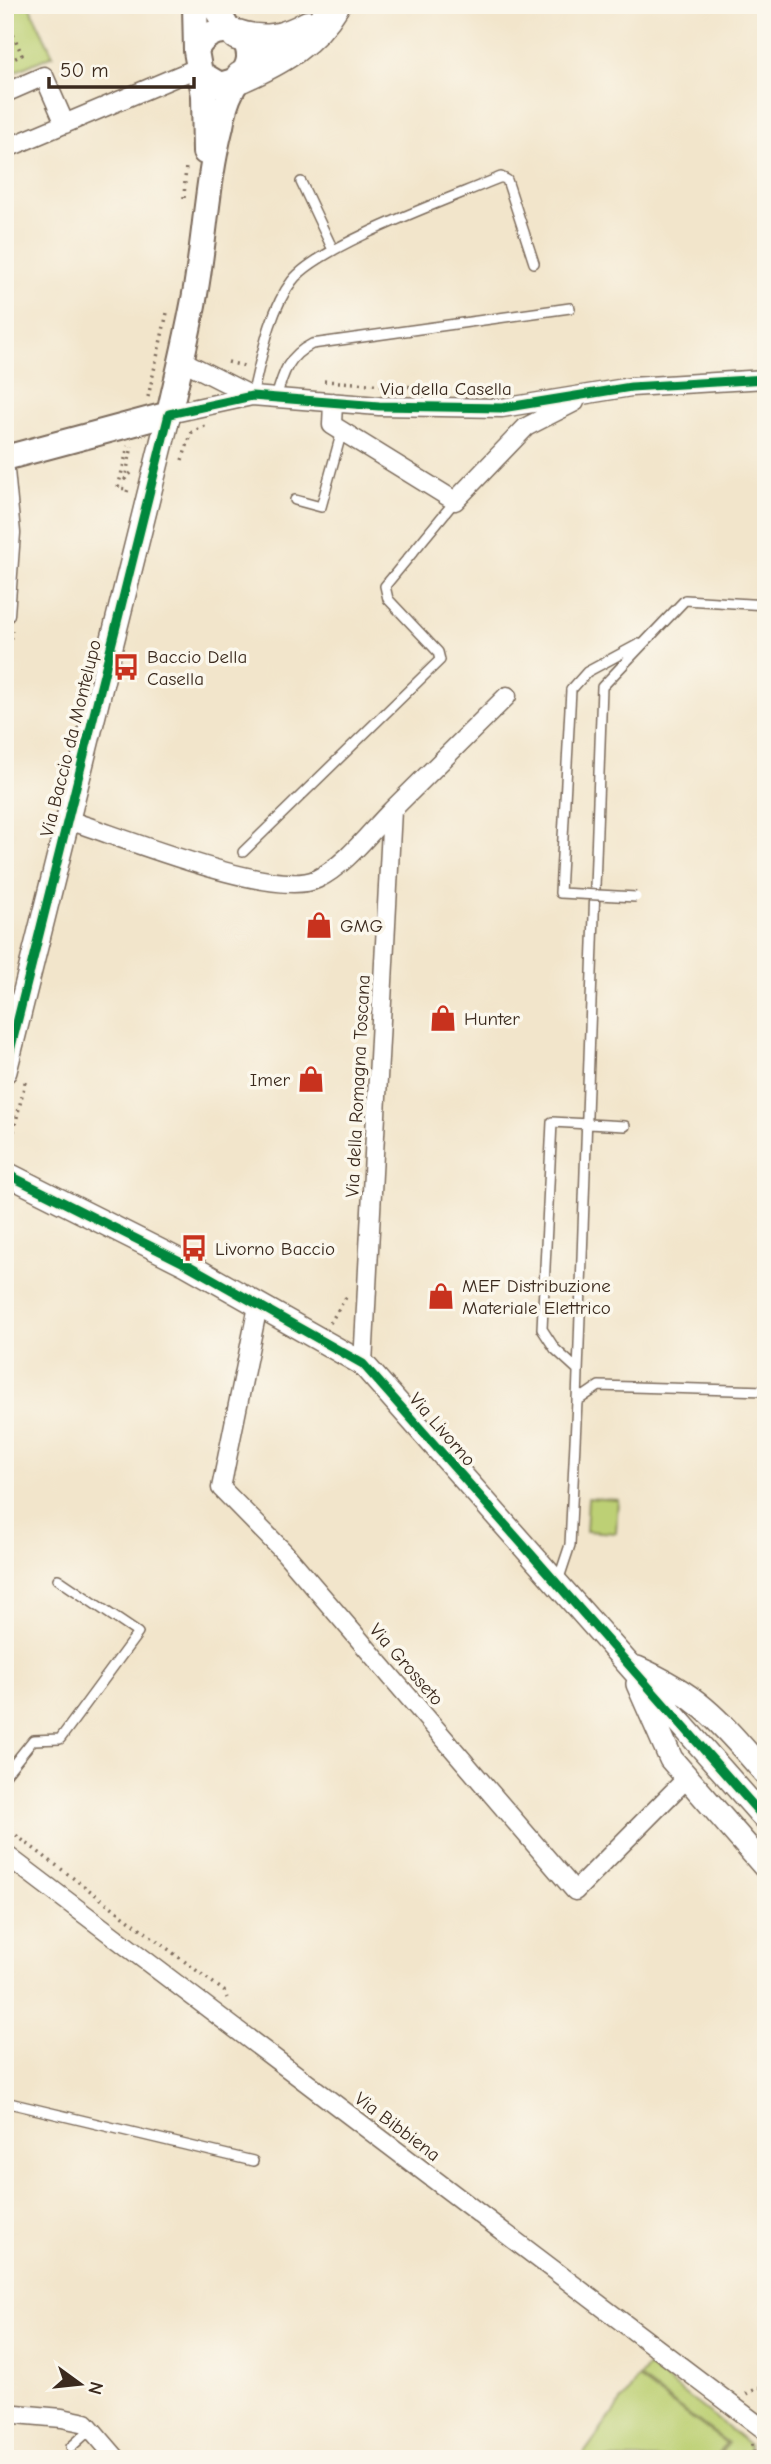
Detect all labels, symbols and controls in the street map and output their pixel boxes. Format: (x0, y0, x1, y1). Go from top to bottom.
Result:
scale bar (49, 46, 194, 90)
text: 50 m (60, 58, 109, 82)
street label: Via della Casella (380, 378, 512, 400)
street label: Via Baccio da Montelupo (36, 637, 106, 839)
place label: Baccio Della Casella (147, 646, 247, 690)
bus stop icon: Baccio Della Casella (111, 652, 141, 682)
shop icon: GMG (304, 910, 334, 940)
place label: GMG (340, 915, 383, 937)
street label: Via della Romagna Toscana (341, 974, 375, 1198)
shop icon: Hunter (428, 1003, 458, 1033)
place label: Hunter (464, 1008, 520, 1030)
shop icon: Imer (296, 1064, 326, 1094)
place label: Imer (250, 1069, 290, 1091)
bus stop icon: Livorno Baccio (179, 1233, 209, 1263)
place label: Livorno Baccio (215, 1238, 335, 1260)
place label: MEF Distribuzione Materiale Elettrico (462, 1275, 611, 1319)
shop icon: MEF Distribuzione Materiale Elettrico (426, 1281, 456, 1311)
street label: Via Livorno (404, 1388, 480, 1471)
street label: Via Grosseto (365, 1619, 448, 1710)
street label: Via Bibbiena (350, 2088, 444, 2166)
north arrow (46, 2348, 116, 2418)
text: N (83, 2379, 108, 2397)

